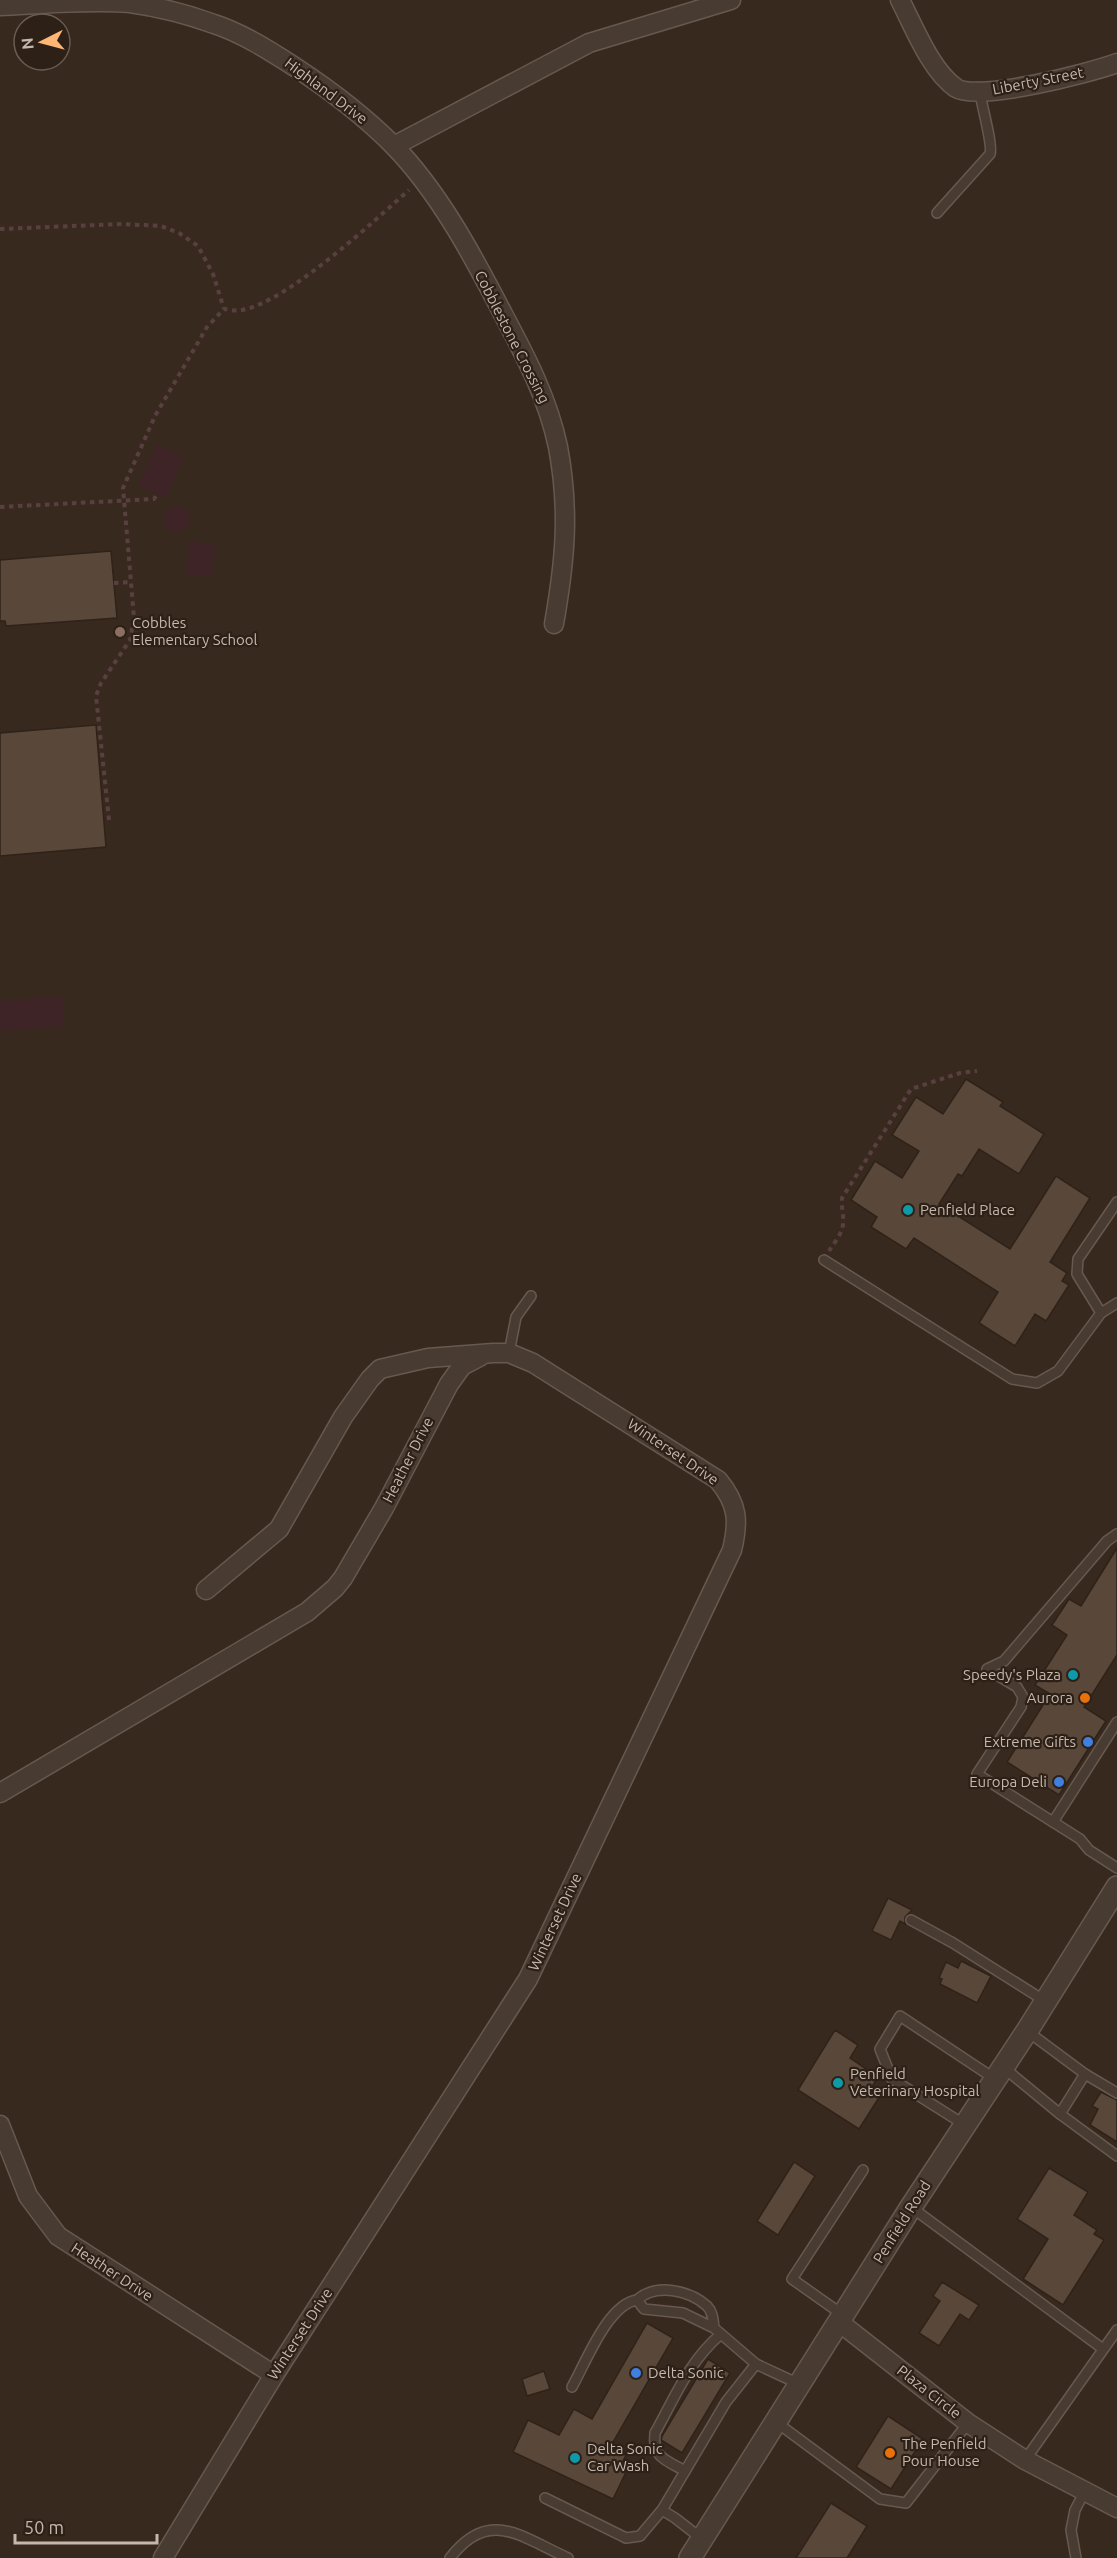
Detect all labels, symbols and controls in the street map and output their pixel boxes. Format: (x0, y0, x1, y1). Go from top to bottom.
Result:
north arrow (12, 12, 72, 72)
text: N (18, 37, 37, 50)
street label: Highland Drive (282, 54, 371, 127)
street label: Liberty Street (991, 63, 1085, 98)
street label: Cobblestone Crossing (472, 268, 553, 406)
place label: Cobbles Elementary School (132, 614, 258, 648)
marker: Cobbles Elementary School (113, 625, 127, 639)
place label: Penfield Place (920, 1201, 1015, 1218)
marker: Penfield Place (901, 1203, 915, 1217)
street label: Heather Drive (379, 1414, 436, 1505)
street label: Winterset Drive (625, 1415, 722, 1488)
place label: Speedy's Plaza (963, 1666, 1061, 1683)
marker: Speedy's Plaza (1066, 1668, 1080, 1682)
place label: Aurora (1027, 1689, 1073, 1706)
marker: Aurora (1078, 1691, 1092, 1705)
place label: Extreme Gifts (984, 1733, 1076, 1750)
marker: Extreme Gifts (1081, 1735, 1095, 1749)
place label: Europa Deli (969, 1773, 1047, 1790)
marker: Europa Deli (1052, 1775, 1066, 1789)
street label: Winterset Drive (524, 1870, 585, 1973)
place label: Penfield Veterinary Hospital (850, 2065, 979, 2099)
marker: Penfield Veterinary Hospital (831, 2076, 845, 2090)
street label: Penfield Road (869, 2177, 934, 2266)
street label: Heather Drive (68, 2239, 156, 2304)
street label: Winterset Drive (264, 2285, 336, 2383)
street label: Plaza Circle (894, 2361, 965, 2422)
place label: Delta Sonic (648, 2364, 724, 2381)
marker: Delta Sonic (629, 2366, 643, 2380)
place label: The Penfield Pour House (902, 2435, 986, 2469)
place label: Delta Sonic Car Wash (587, 2440, 663, 2474)
marker: The Penfield Pour House (883, 2446, 897, 2460)
marker: Delta Sonic Car Wash (568, 2451, 582, 2465)
scale bar (15, 2507, 158, 2545)
text: 50 m (24, 2517, 64, 2537)

